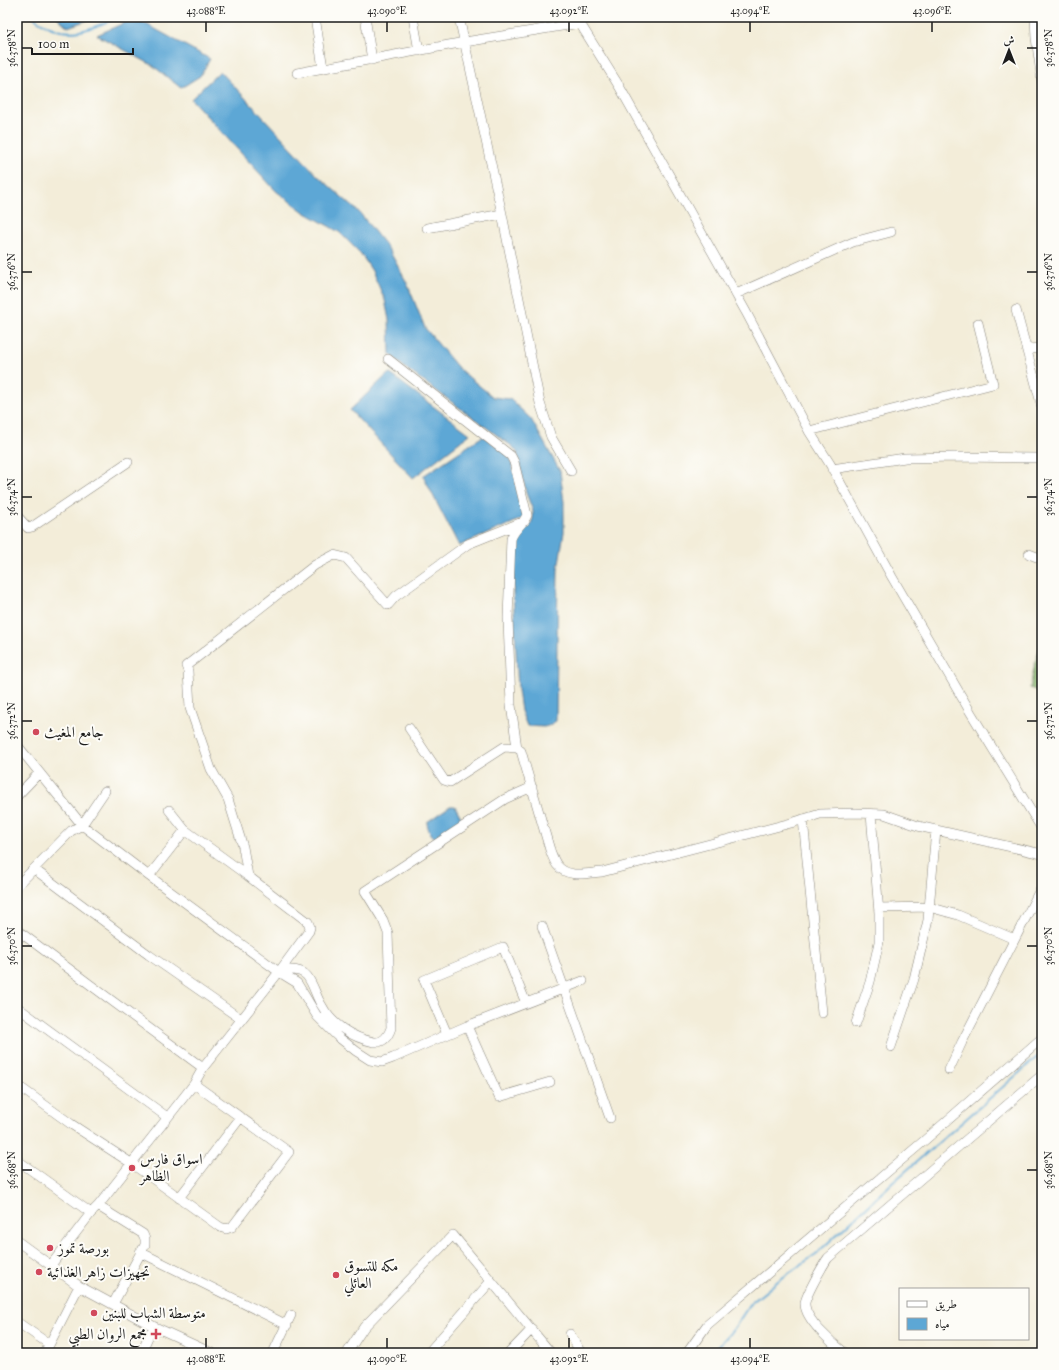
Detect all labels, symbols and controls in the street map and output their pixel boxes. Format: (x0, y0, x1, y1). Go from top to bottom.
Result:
text: 43.088°E (187, 5, 225, 17)
text: 43.090°E (367, 5, 407, 17)
text: 43.092°E (550, 5, 588, 17)
text: 43.094°E (730, 5, 770, 17)
text: 43.096°E (913, 5, 951, 17)
text: 36.378°N (6, 29, 18, 67)
text: 36.378°N (1043, 29, 1055, 67)
scale bar (32, 30, 133, 56)
north arrow (989, 30, 1029, 70)
text: ش (1004, 34, 1015, 47)
text: 100 m (38, 37, 69, 51)
text: 36.376°N (6, 253, 18, 291)
text: 36.376°N (1043, 253, 1055, 291)
text: 36.374°N (6, 477, 18, 516)
text: 36.374°N (1043, 477, 1055, 516)
text: 36.372°N (6, 702, 18, 740)
text: 36.372°N (1043, 702, 1055, 740)
place label: جامع المغيث (44, 723, 104, 746)
marker: جامع المغيث (31, 727, 41, 737)
text: 36.370°N (6, 926, 18, 965)
text: 36.370°N (1043, 926, 1055, 965)
place label: اسواق فارس الظاهر (138, 1150, 202, 1186)
text: 36.368°N (6, 1151, 18, 1189)
text: 36.368°N (1043, 1151, 1055, 1189)
marker: اسواق فارس الظاهر (127, 1163, 137, 1173)
place label: بورصة تموز (56, 1239, 109, 1257)
marker: بورصة تموز (45, 1243, 55, 1253)
place label: مكه للتسوق العائلي (344, 1257, 398, 1297)
place label: تجهيزات زاهر الغذائية (47, 1263, 150, 1282)
marker: تجهيزات زاهر الغذائية (34, 1267, 44, 1277)
marker: مكه للتسوق العائلي (331, 1270, 341, 1280)
legend (899, 1288, 1029, 1340)
text: طريق (935, 1297, 957, 1312)
place label: متوسطة الشهاب للبنين (102, 1304, 206, 1323)
marker: متوسطة الشهاب للبنين (89, 1308, 99, 1318)
text: مياه (935, 1317, 950, 1331)
place label: مجمع الروان الطبي (68, 1325, 147, 1348)
marker: مجمع الروان الطبي (150, 1328, 162, 1340)
text: 43.088°E (187, 1353, 225, 1365)
text: 43.090°E (367, 1353, 407, 1365)
text: 43.092°E (550, 1353, 588, 1365)
text: 43.094°E (730, 1353, 770, 1365)

